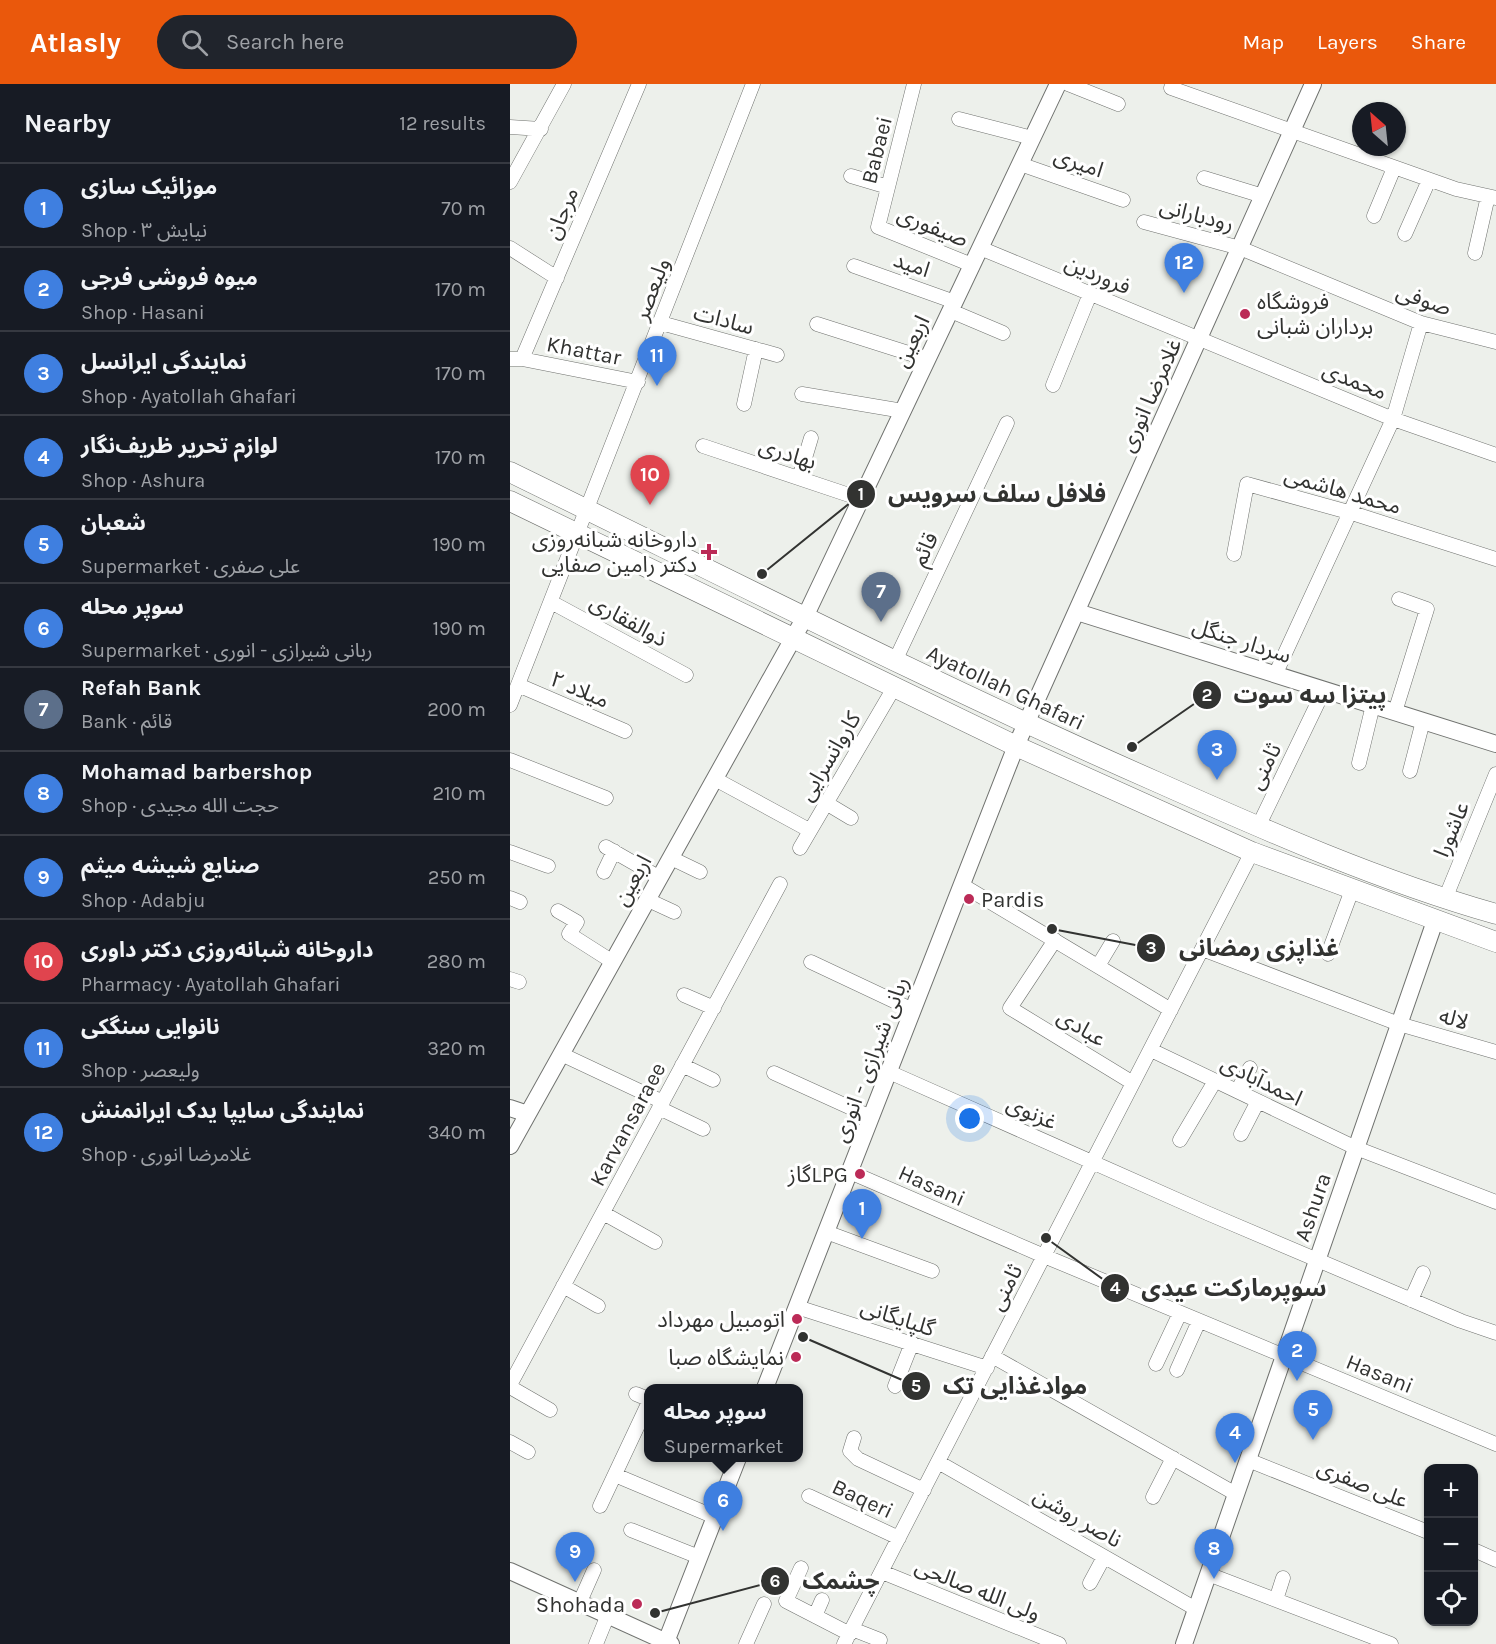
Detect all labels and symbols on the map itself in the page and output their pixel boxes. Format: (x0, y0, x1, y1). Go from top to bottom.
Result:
north arrow (1352, 102, 1406, 156)
street label: Babaei (856, 114, 898, 187)
street label: امیری (1051, 142, 1107, 183)
street label: مرجان (539, 184, 584, 243)
street label: رودبارانی (1157, 193, 1237, 237)
street label: صیفوری (893, 201, 972, 253)
pin: 12 (1164, 244, 1204, 293)
street label: امید (890, 247, 933, 283)
street label: فروردین (1061, 249, 1134, 300)
street label: ولیعصر (628, 254, 676, 325)
street label: صوفی (1393, 278, 1455, 321)
place label: فروشگاه برداران شبانی (1257, 289, 1373, 340)
street label: سادات (691, 299, 757, 340)
marker: فروشگاه برداران شبانی (1238, 307, 1252, 321)
street label: اربعین (888, 311, 935, 372)
street label: Khattar (544, 331, 623, 371)
street label: غلامرضا انوری (1114, 335, 1188, 456)
pin: 11 (638, 336, 676, 386)
street label: محمدی (1319, 356, 1390, 405)
street label: بهادری (756, 433, 820, 475)
pin: 10 (630, 456, 670, 505)
street label: محمد هاشمی (1281, 462, 1404, 520)
callout: فلافل سلف سرویس (846, 473, 1118, 515)
text: فلافل سلف سرویس (888, 480, 1106, 508)
text: 1 (858, 483, 864, 505)
place label: داروخانه شبانه‌روزی دکتر رامین صفایی (532, 527, 697, 578)
street label: قائم (906, 528, 947, 572)
marker: داروخانه شبانه‌روزی دکتر رامین صفایی (702, 545, 716, 559)
pin: 7 (862, 572, 901, 622)
street label: ذوالفقاری (585, 589, 672, 653)
street label: سردار جنگل (1189, 613, 1294, 669)
street label: Ayatollah Ghafari (922, 640, 1089, 736)
street label: میلاد ۲ (546, 666, 613, 714)
callout: پیتزا سه سوت (1192, 674, 1399, 716)
text: پیتزا سه سوت (1233, 681, 1387, 711)
text: 2 (1202, 684, 1212, 706)
street label: کاروانسرایی (793, 706, 867, 806)
pin: 3 (1198, 730, 1236, 780)
street label: ثامنی (1243, 739, 1287, 794)
street label: عاشورا (1429, 798, 1475, 861)
street label: اربعین (608, 850, 657, 911)
place label: Pardis (981, 887, 1044, 913)
marker: Pardis (962, 892, 976, 906)
callout: غذاپزی رمضانی (1136, 927, 1351, 969)
text: غذاپزی رمضانی (1179, 934, 1339, 964)
text: 3 (1145, 937, 1157, 959)
street label: ربانی شیرازی - انوری (827, 973, 914, 1146)
street label: لاله (1436, 1002, 1471, 1035)
street label: عبادی (1052, 1003, 1111, 1052)
street label: احمدآبادی (1217, 1050, 1307, 1112)
street label: Karvansaraee (584, 1058, 671, 1191)
street label: غزنوی (1002, 1090, 1061, 1135)
your location (955, 1104, 984, 1133)
street label: Hasani (894, 1160, 969, 1212)
place label: گازLPG (787, 1162, 848, 1188)
marker: گازLPG (853, 1167, 867, 1181)
street label: Ashura (1289, 1170, 1337, 1245)
pin: 1 (842, 1190, 882, 1239)
street label: ثامنی (983, 1260, 1028, 1315)
callout: سوپرمارکت عیدی (1100, 1267, 1339, 1309)
text: سوپرمارکت عیدی (1141, 1274, 1327, 1304)
text: 4 (1110, 1277, 1121, 1299)
street label: گلپایگانی (857, 1294, 939, 1344)
place label: اتومبیل مهرداد (657, 1307, 785, 1333)
marker: اتومبیل مهرداد (790, 1312, 804, 1326)
pin: 2 (1278, 1332, 1316, 1381)
place label: نمایشگاه صبا (668, 1345, 784, 1371)
street label: Hasani (1342, 1349, 1417, 1399)
marker: نمایشگاه صبا (789, 1350, 803, 1364)
callout: موادغذایی تک (901, 1365, 1099, 1407)
text: موادغذایی تک (943, 1372, 1087, 1400)
text: 5 (911, 1375, 921, 1397)
pin: 5 (1294, 1390, 1332, 1440)
pin: 4 (1216, 1414, 1254, 1463)
street label: علی صفری (1314, 1454, 1412, 1514)
street label: Baqeri (828, 1474, 897, 1524)
pin: 6 (704, 1482, 742, 1531)
street label: ناصر روشن (1029, 1482, 1126, 1553)
pin: 8 (1194, 1530, 1234, 1579)
pin: 9 (556, 1532, 594, 1582)
street label: ولی الله صالحی (911, 1553, 1044, 1627)
callout: چشمک (760, 1560, 892, 1602)
text: چشمک (802, 1567, 880, 1597)
text: 6 (770, 1570, 781, 1592)
place label: Shohada (536, 1592, 625, 1618)
marker: Shohada (630, 1597, 644, 1611)

